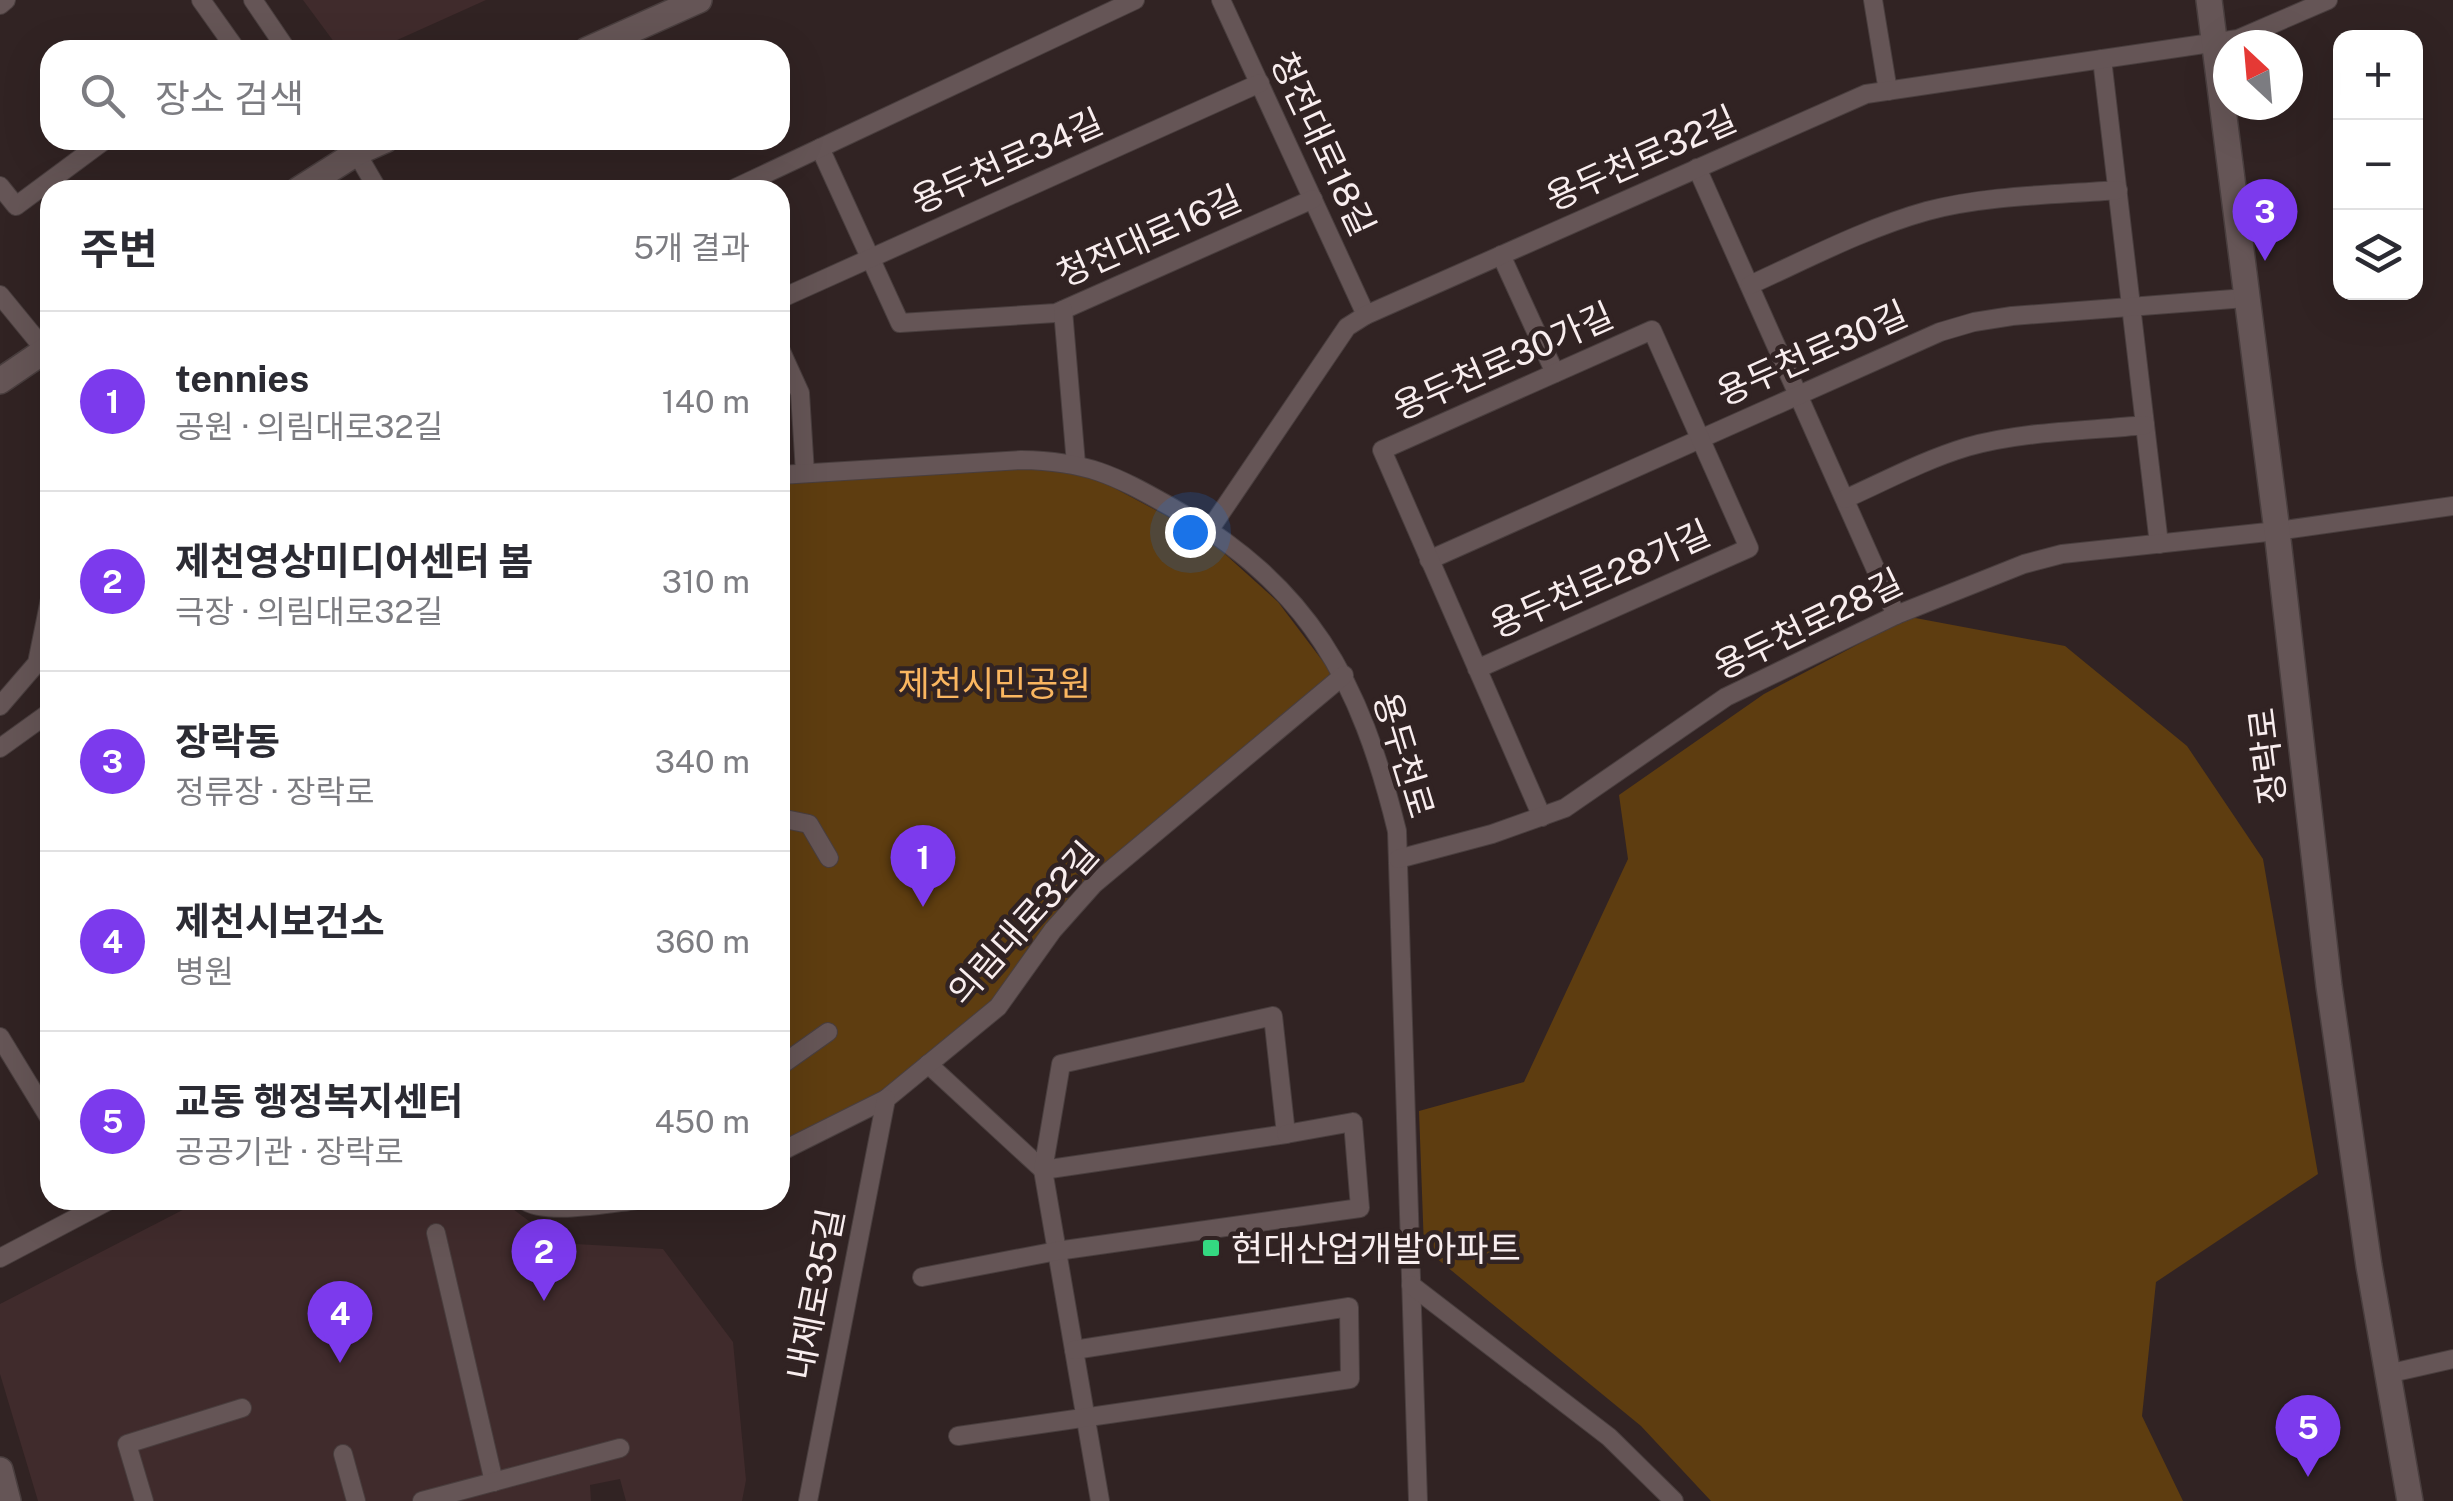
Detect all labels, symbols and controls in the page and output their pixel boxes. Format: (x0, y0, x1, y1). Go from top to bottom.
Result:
north arrow (2213, 30, 2303, 120)
map controls (2333, 30, 2423, 300)
button: + (2333, 30, 2423, 120)
search box (40, 40, 790, 150)
street label: 청전대로18길 (1263, 46, 1383, 242)
icon: search (75, 68, 130, 123)
text: 장소 검색 (155, 76, 304, 121)
street label: 용두천로32길 (1540, 98, 1742, 218)
street label: 용두천로34길 (905, 101, 1109, 221)
button: − (2333, 120, 2423, 210)
street label: 청전대로16길 (1051, 177, 1247, 295)
pin: 3 (2232, 178, 2298, 261)
button: layers (2333, 210, 2423, 300)
text: 주변 (80, 224, 157, 273)
text: 5개 결과 (633, 229, 750, 266)
street label: 용두천로30길 (1710, 293, 1914, 413)
street label: 용두천로30가길 (1387, 294, 1619, 428)
text: tennies (175, 356, 309, 401)
text: 1 (106, 383, 119, 420)
text: 140 m (662, 383, 750, 420)
text: 공원 · 의림대로32길 (175, 408, 443, 445)
your location (1165, 507, 1216, 558)
street label: 용두천로28가길 (1484, 512, 1716, 646)
text: 제천영상미디어센터 봄 (175, 539, 533, 584)
street label: 용두천로28길 (1707, 561, 1909, 687)
text: 2 (102, 563, 123, 600)
text: 310 m (662, 563, 750, 600)
text: 극장 · 의림대로32길 (175, 593, 443, 630)
park label: 제천시민공원 (897, 663, 1091, 704)
street label: 용두천로 (1366, 687, 1442, 823)
street label: 장락로 (2241, 706, 2293, 806)
text: 장락동 (175, 719, 280, 764)
text: 3 (102, 743, 123, 780)
text: 340 m (655, 743, 750, 780)
text: 정류장 · 장락로 (175, 773, 374, 810)
pin: 1 (890, 824, 956, 907)
street label: 의림대로32길 (940, 834, 1106, 1012)
text: 제천시보건소 (175, 899, 385, 944)
text: 4 (102, 923, 123, 960)
text: 360 m (655, 923, 750, 960)
text: 병원 (175, 953, 234, 990)
text: 교동 행정복지센터 (175, 1079, 463, 1124)
text: 5 (102, 1103, 123, 1140)
text: 450 m (655, 1103, 750, 1140)
text: 공공기관 · 장락로 (175, 1133, 404, 1170)
street label: 내제로35길 (778, 1205, 852, 1383)
pin: 2 (512, 1218, 576, 1301)
place label: 현대산업개발아파트 (1231, 1228, 1521, 1269)
marker: 현대산업개발아파트 (1200, 1237, 1222, 1259)
pin: 4 (308, 1280, 372, 1363)
pin: 5 (2276, 1394, 2340, 1477)

